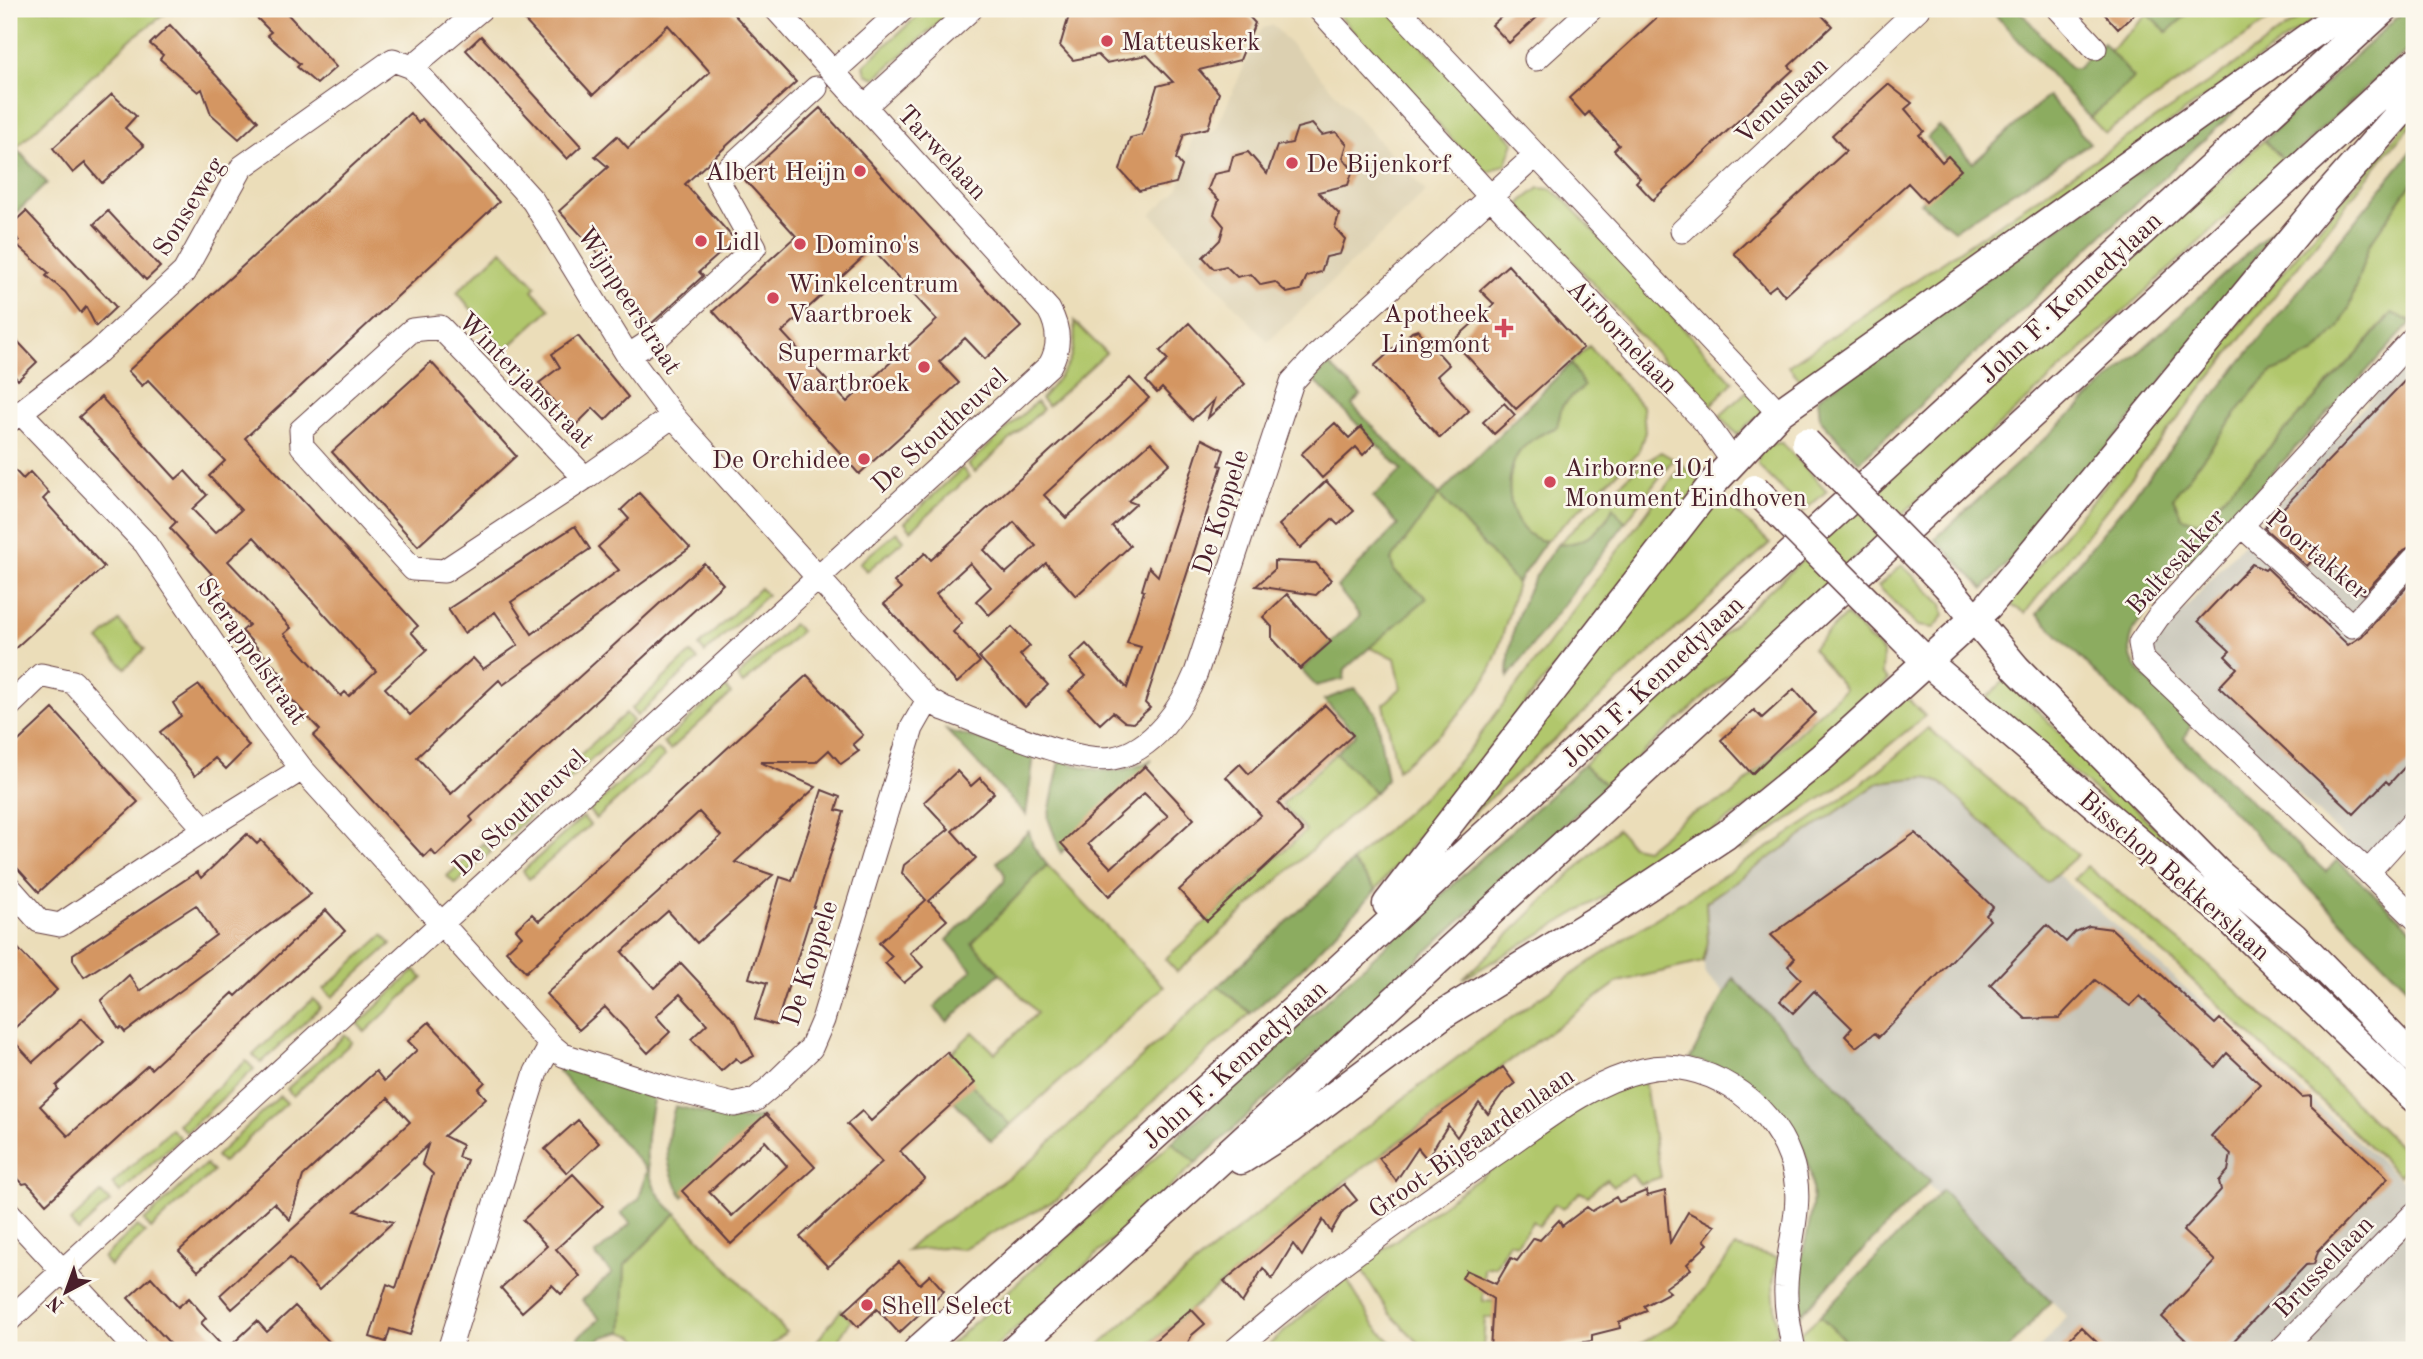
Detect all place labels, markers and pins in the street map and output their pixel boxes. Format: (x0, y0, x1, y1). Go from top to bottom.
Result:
place label: Matteuskerk (1121, 30, 1261, 56)
marker: Matteuskerk (1099, 33, 1115, 49)
place label: De Bijenkorf (1306, 152, 1452, 178)
marker: De Bijenkorf (1284, 155, 1300, 171)
place label: Albert Heijn (705, 160, 846, 186)
marker: Albert Heijn (852, 163, 868, 179)
place label: Lidl (715, 230, 760, 256)
marker: Lidl (693, 233, 709, 249)
place label: Domino's (814, 233, 919, 259)
marker: Domino's (792, 236, 808, 252)
place label: Winkelcentrum Vaartbroek (787, 272, 959, 328)
marker: Winkelcentrum Vaartbroek (765, 290, 781, 306)
place label: Apotheek Lingmont (1381, 302, 1490, 358)
marker: Apotheek Lingmont (1496, 320, 1512, 336)
place label: Supermarkt Vaartbroek (777, 341, 910, 397)
marker: Supermarkt Vaartbroek (916, 359, 932, 375)
place label: De Orchidee (712, 448, 850, 474)
marker: De Orchidee (856, 451, 872, 467)
place label: Airborne 101 Monument Eindhoven (1564, 456, 1807, 512)
marker: Airborne 101 Monument Eindhoven (1542, 474, 1558, 490)
place label: Shell Select (881, 1294, 1012, 1320)
marker: Shell Select (859, 1297, 875, 1313)

